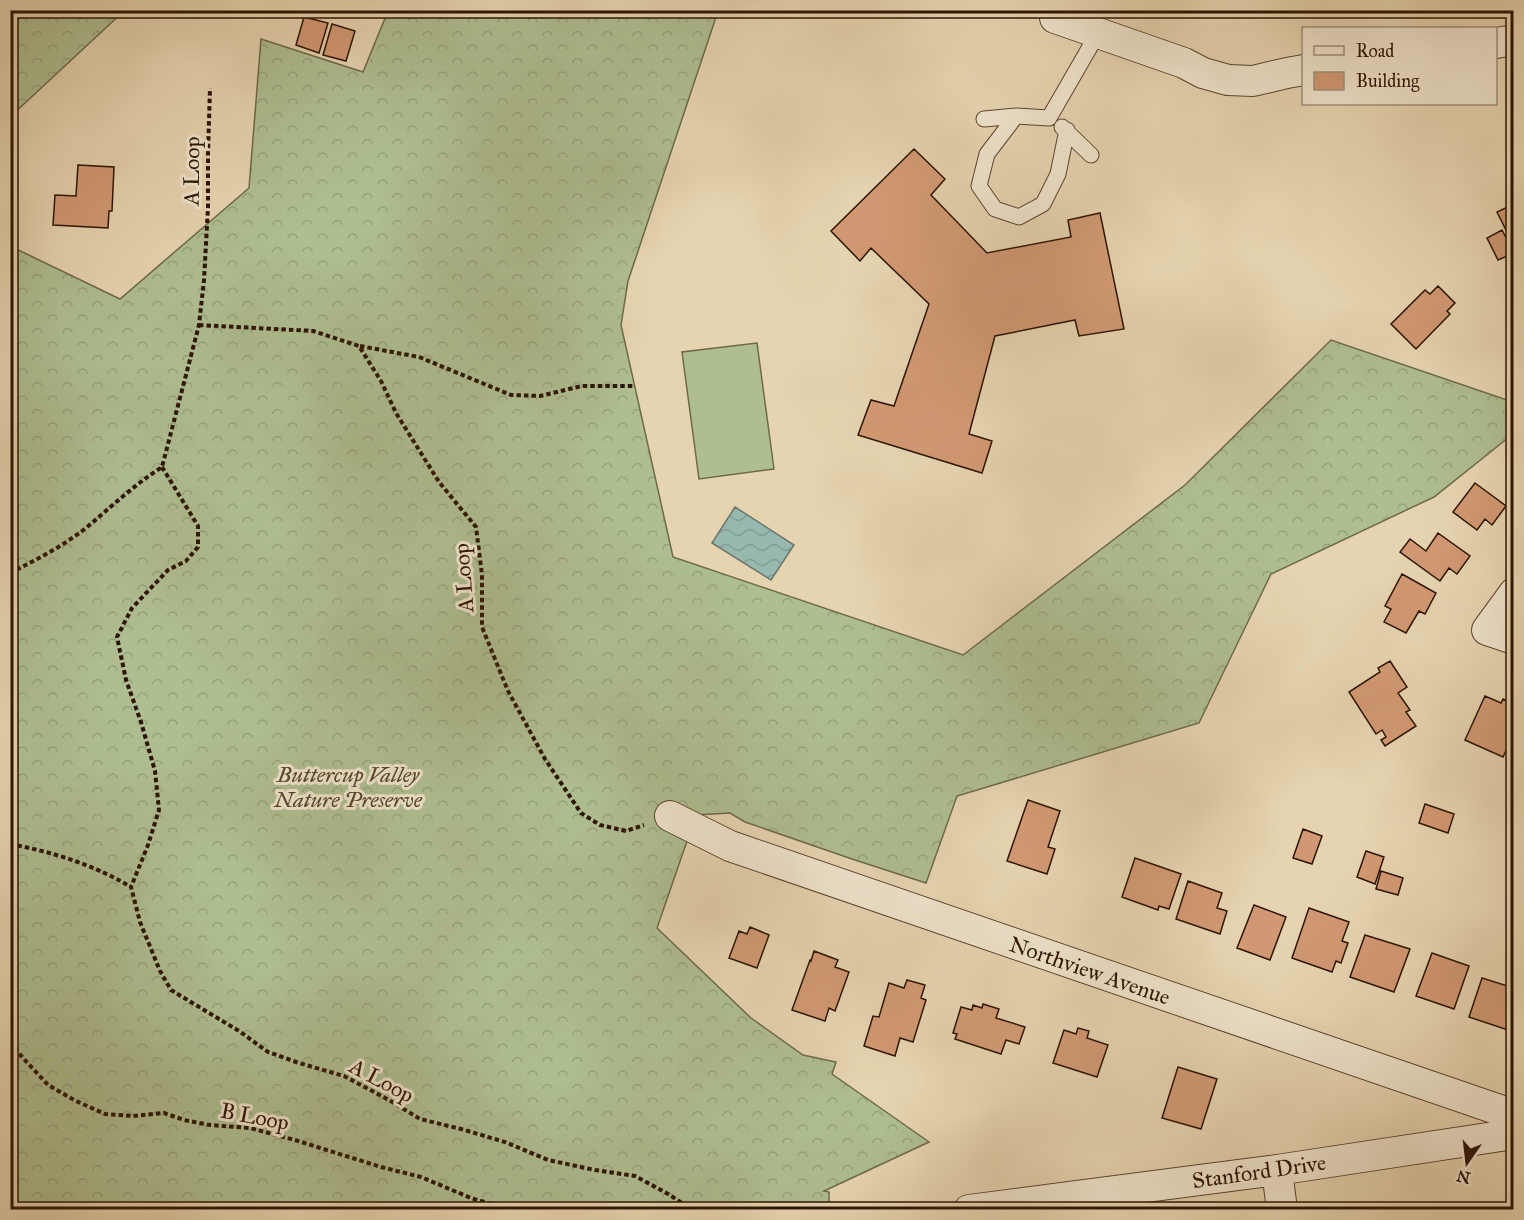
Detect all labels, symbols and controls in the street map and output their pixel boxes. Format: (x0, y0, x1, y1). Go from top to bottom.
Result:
legend (1302, 27, 1497, 105)
text: Road (1356, 40, 1394, 62)
text: Building (1356, 70, 1420, 93)
street label: A Loop (177, 136, 206, 207)
street label: A Loop (448, 542, 479, 614)
park label: Buttercup Valley Nature Preserve (272, 761, 423, 813)
street label: Northview Avenue (1006, 930, 1174, 1011)
street label: A Loop (344, 1052, 419, 1109)
street label: B Loop (218, 1097, 291, 1136)
north arrow (1437, 1133, 1497, 1193)
street label: Stanford Drive (1190, 1149, 1328, 1194)
text: N (1454, 1166, 1472, 1188)

